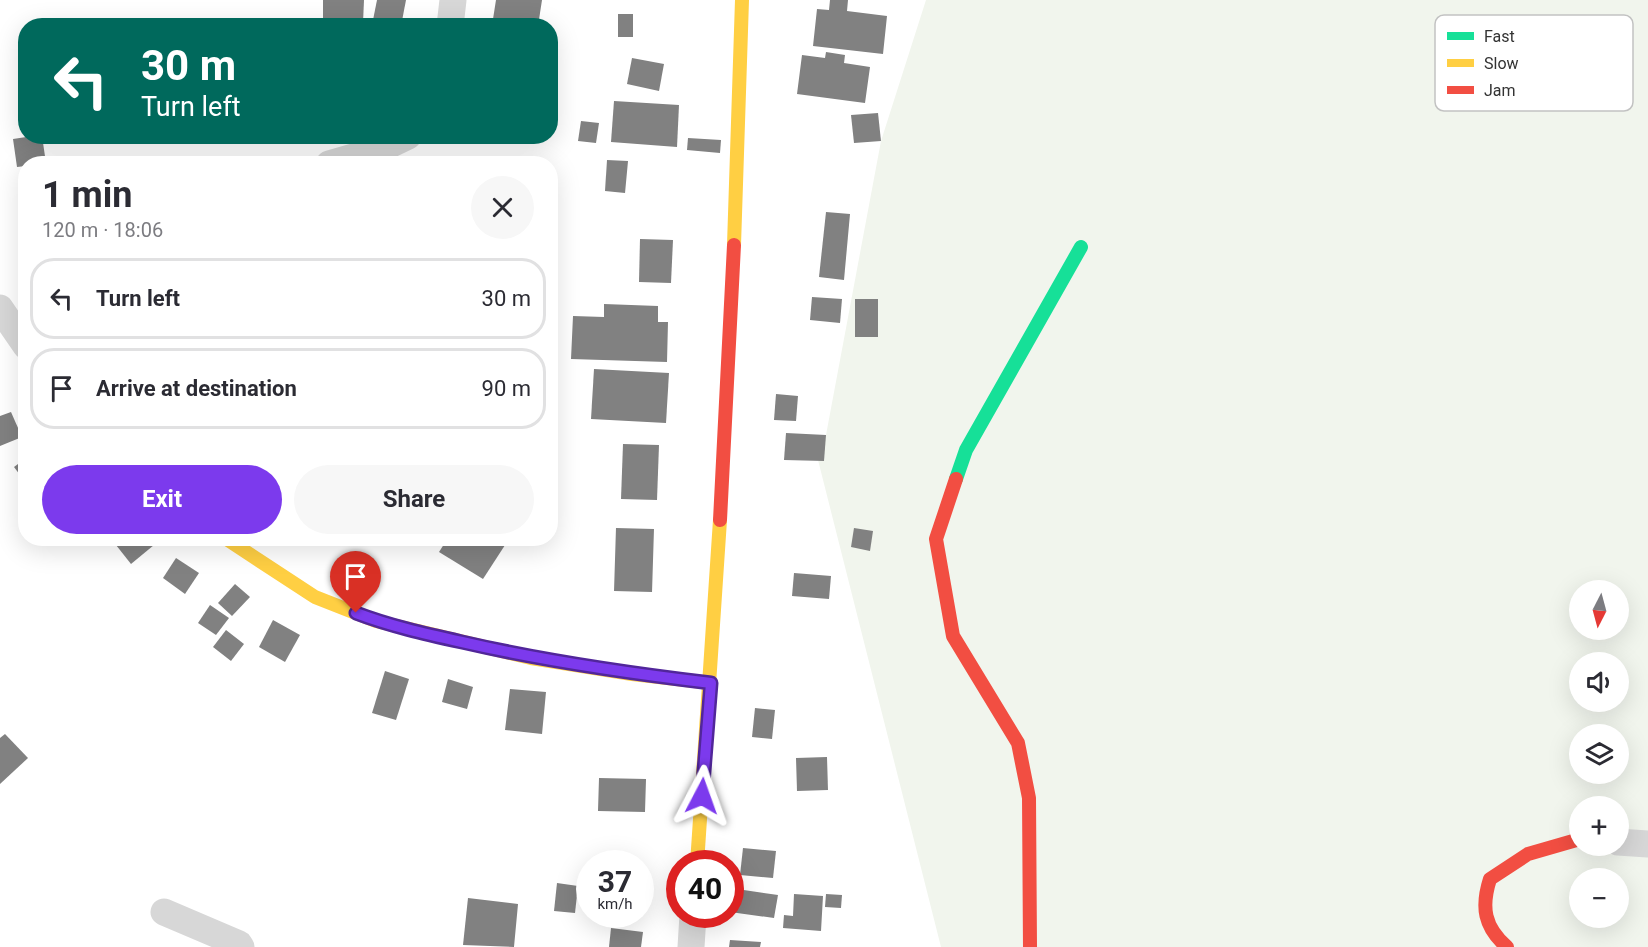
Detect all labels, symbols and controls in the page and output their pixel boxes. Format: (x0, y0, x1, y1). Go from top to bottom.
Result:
legend (1435, 15, 1633, 111)
text: Fast (1484, 27, 1515, 46)
text: 30 m (141, 41, 236, 90)
icon: left (42, 42, 120, 120)
text: Slow (1484, 54, 1519, 73)
text: Jam (1484, 81, 1516, 100)
text: Turn left (141, 91, 241, 123)
text: 1 min (42, 174, 133, 216)
button: close (471, 176, 534, 239)
text: 120 m · 18:06 (42, 218, 163, 242)
icon: left (45, 282, 78, 315)
text: Turn left (96, 286, 180, 311)
text: 30 m (482, 286, 531, 311)
icon: arrive (45, 372, 78, 405)
text: Arrive at destination (96, 376, 297, 401)
text: 90 m (482, 376, 531, 401)
button: Exit (42, 465, 282, 534)
button: Share (294, 465, 534, 534)
pin (330, 551, 381, 613)
icon: arrive (339, 560, 372, 593)
north arrow (1569, 580, 1629, 640)
map controls (1569, 580, 1629, 928)
button: sound (1569, 652, 1629, 712)
button: layers (1569, 724, 1629, 784)
position arrow (670, 764, 734, 828)
button: + (1569, 796, 1629, 856)
speed limit sign: 40 (666, 850, 744, 928)
text: 37 (598, 864, 632, 899)
button: − (1569, 868, 1629, 928)
text: km/h (597, 895, 633, 913)

